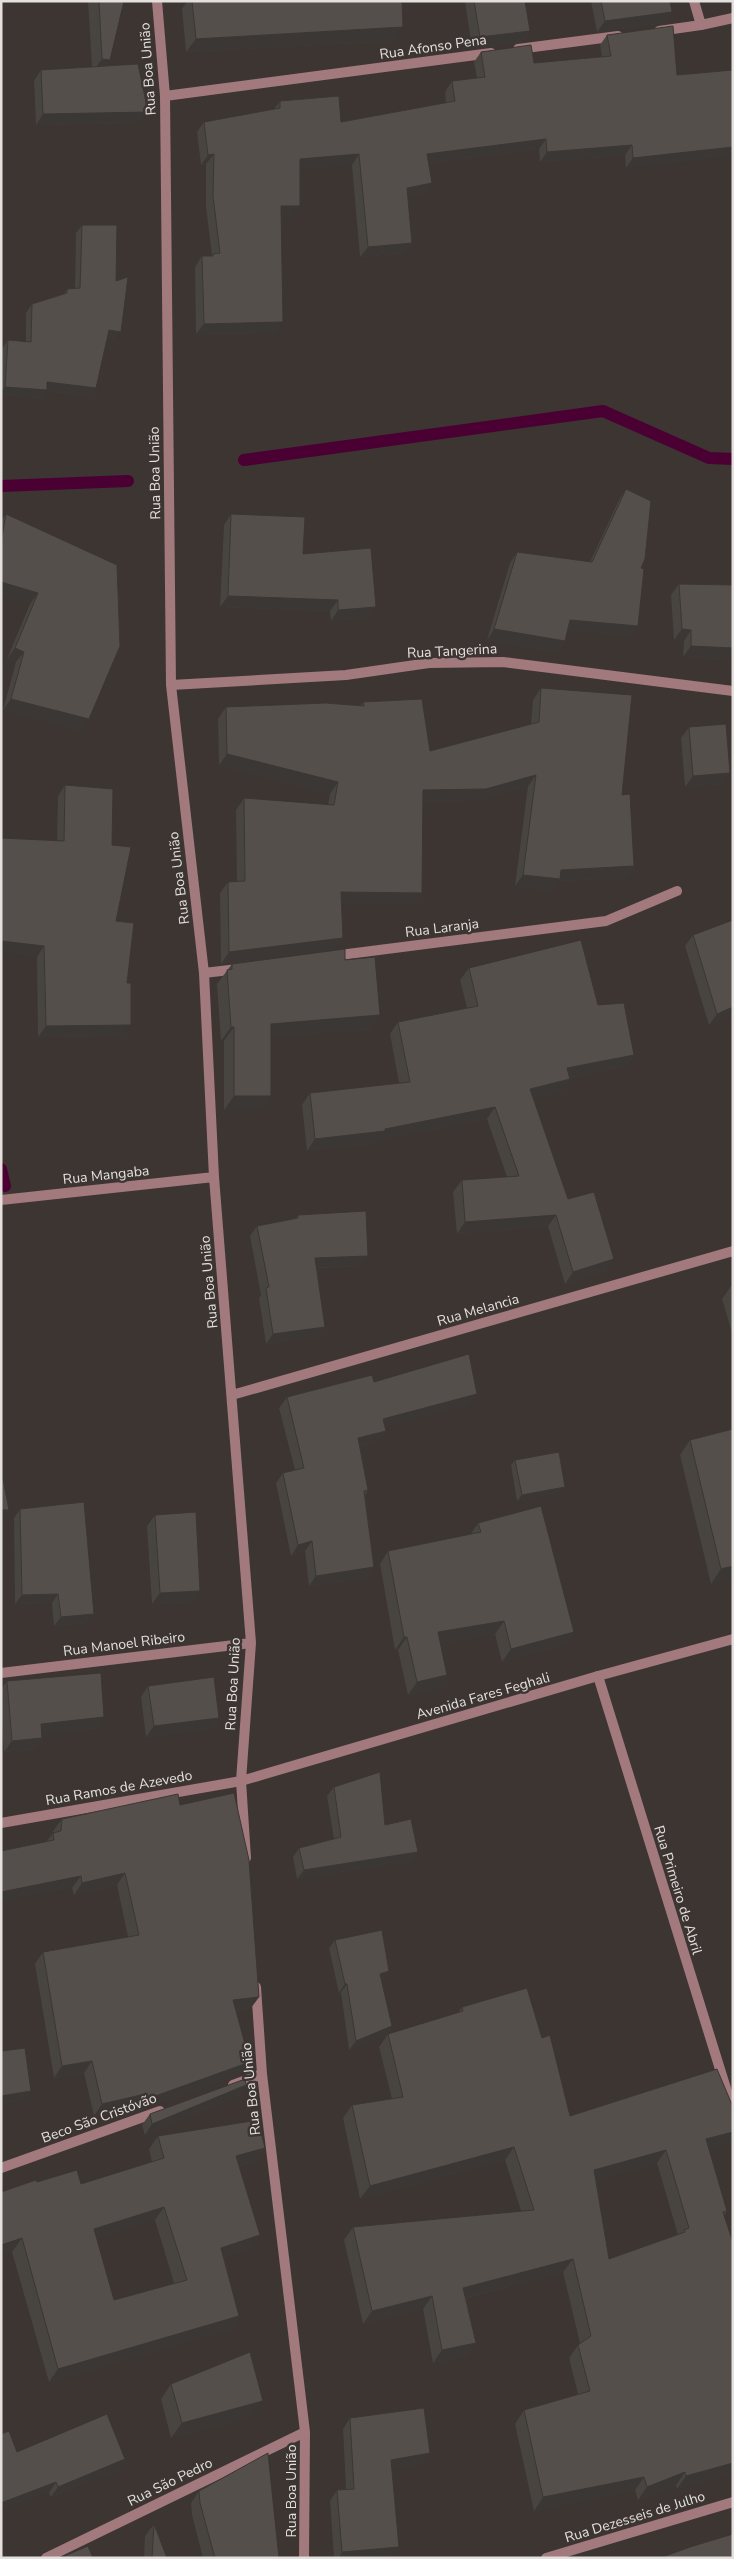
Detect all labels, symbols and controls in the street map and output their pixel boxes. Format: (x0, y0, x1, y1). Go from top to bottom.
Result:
street label: Rua Boa União (135, 22, 161, 116)
street label: Rua Afonso Pena (378, 30, 488, 64)
street label: Rua Boa União (145, 426, 165, 520)
street label: Rua Tangerina (406, 639, 498, 663)
street label: Rua Boa União (164, 830, 194, 925)
street label: Rua Laranja (404, 914, 480, 942)
street label: Rua Mangaba (62, 1161, 150, 1189)
street label: Rua Boa União (195, 1235, 223, 1329)
street label: Rua Melancia (435, 1289, 521, 1331)
street label: Rua Manoel Ribeiro (62, 1627, 186, 1661)
street label: Rua Boa União (221, 1637, 245, 1731)
street label: Avenida Fares Feghali (414, 1668, 552, 1724)
street label: Rua Ramos de Azevedo (44, 1766, 194, 1810)
street label: Rua Primeiro de Abril (649, 1823, 707, 1958)
street label: Rua Boa União (237, 2042, 265, 2136)
street label: Beco São Cristóvão (39, 2088, 159, 2148)
street label: Rua Boa União (282, 2444, 301, 2538)
street label: Rua São Pedro (124, 2453, 216, 2511)
street label: Rua Dezesseis de Julho (563, 2487, 708, 2547)

